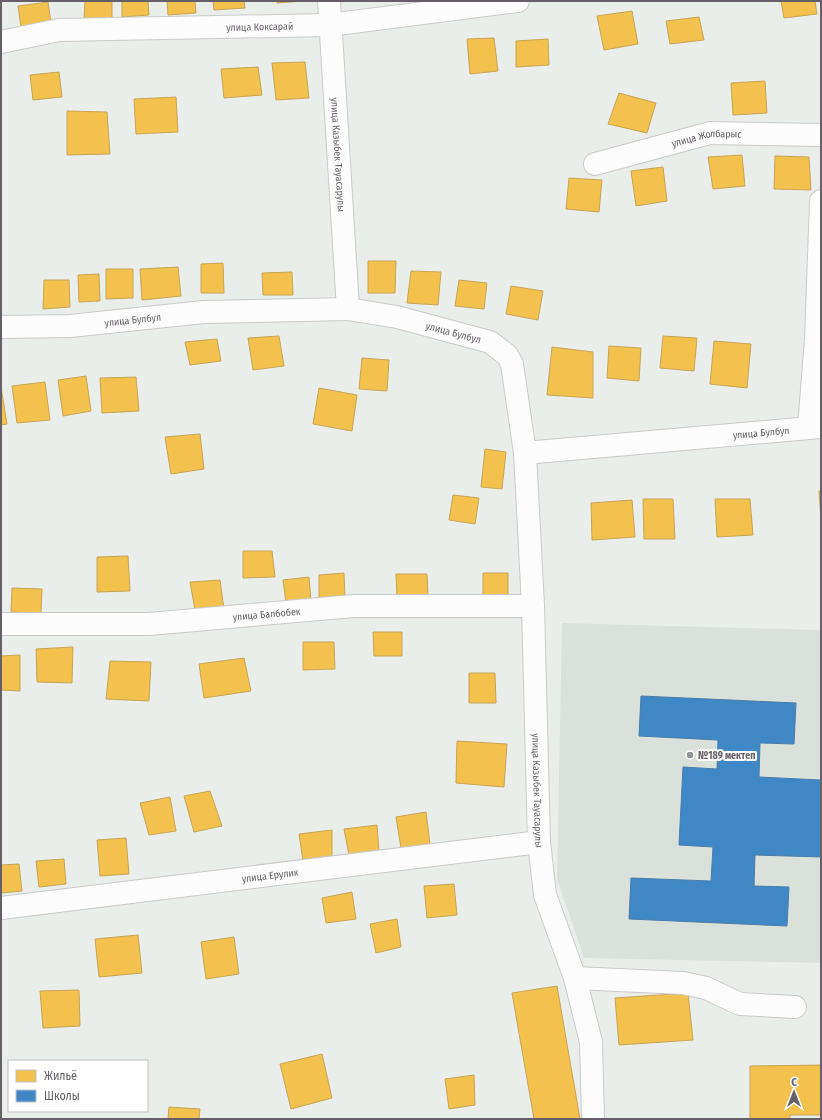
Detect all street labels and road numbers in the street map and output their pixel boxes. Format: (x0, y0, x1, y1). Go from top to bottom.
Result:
street label: улица Коксарай (226, 21, 293, 34)
street label: улица Казыбек Тауасарулы (328, 97, 347, 212)
street label: улица Жолбарыс (670, 128, 742, 150)
street label: улица Булбул (104, 312, 162, 329)
street label: улица Булбул (424, 320, 482, 346)
street label: улица Булбул (732, 425, 790, 442)
street label: улица Балбобек (232, 606, 301, 624)
street label: улица Казыбек Тауасарулы (529, 733, 545, 848)
street label: улица Ерулик (241, 867, 299, 885)

